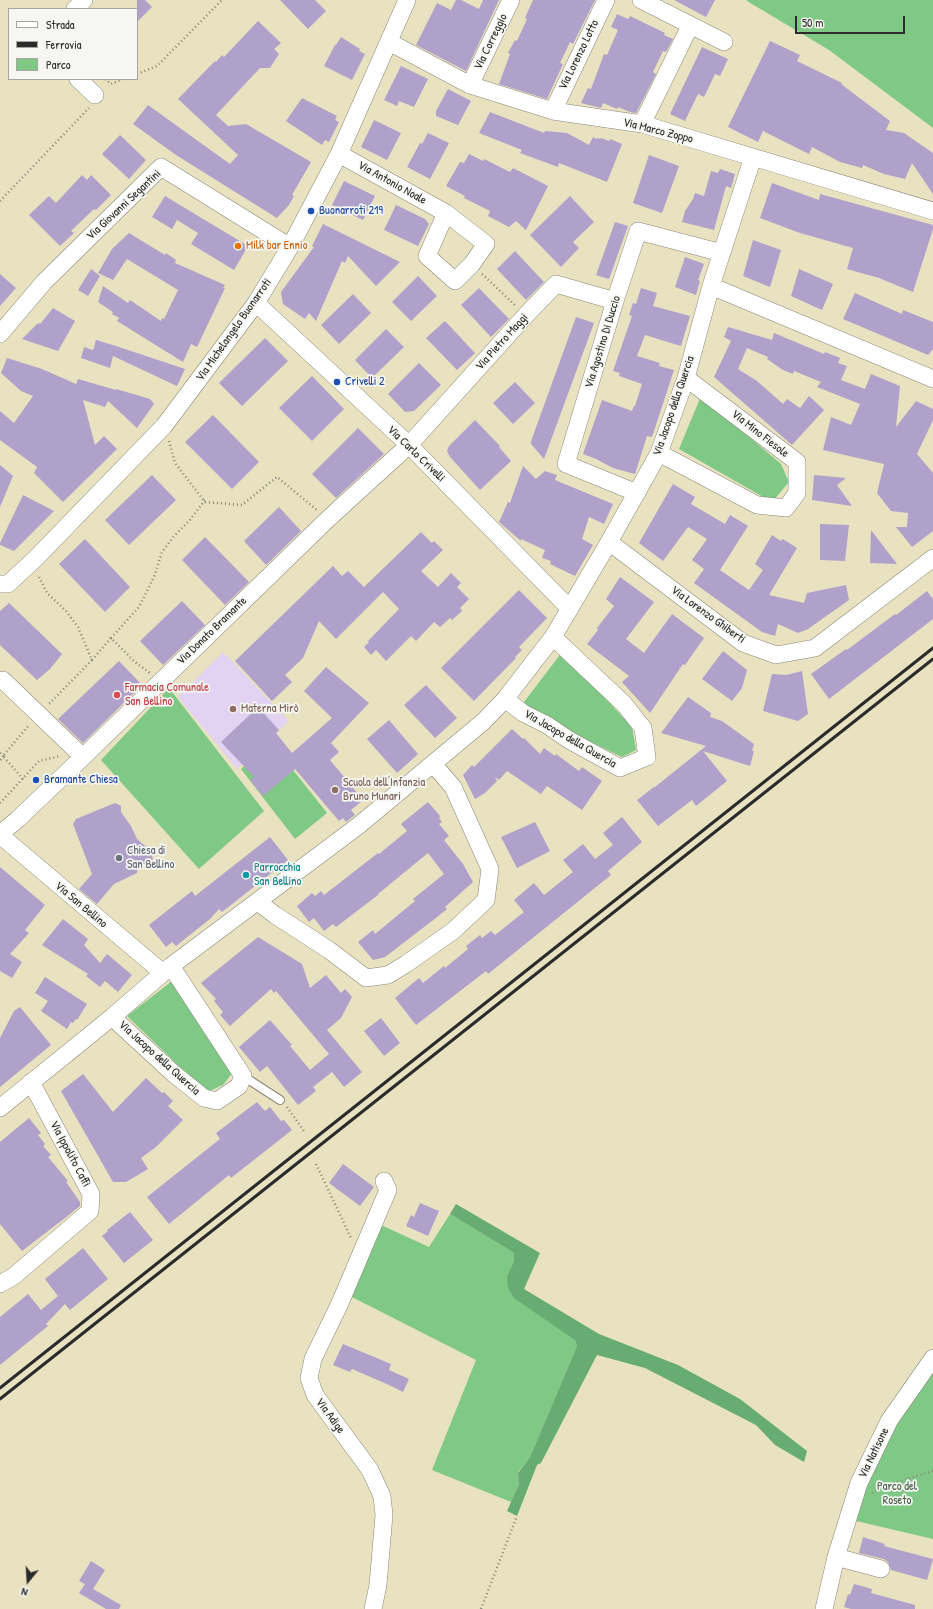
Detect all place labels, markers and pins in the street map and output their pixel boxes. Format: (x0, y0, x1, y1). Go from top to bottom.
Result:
place label: Buonarroti 219 (319, 204, 383, 218)
marker: Buonarroti 219 (306, 206, 316, 216)
place label: Milk bar Ennio (246, 239, 307, 253)
marker: Milk bar Ennio (233, 241, 243, 251)
place label: Crivelli 2 (345, 375, 385, 389)
marker: Crivelli 2 (332, 377, 342, 387)
place label: Farmacia Comunale San Bellino (125, 681, 209, 709)
marker: Farmacia Comunale San Bellino (112, 690, 122, 700)
place label: Materna Mirò (241, 702, 299, 716)
marker: Materna Mirò (228, 704, 238, 714)
place label: Bramante Chiesa (44, 773, 118, 787)
marker: Bramante Chiesa (31, 775, 41, 785)
place label: Scuola dell'Infanzia Bruno Munari (343, 776, 425, 804)
marker: Scuola dell'Infanzia Bruno Munari (330, 785, 340, 795)
place label: Chiesa di San Bellino (127, 844, 174, 872)
marker: Chiesa di San Bellino (114, 853, 124, 863)
place label: Parrocchia San Bellino (254, 861, 301, 889)
marker: Parrocchia San Bellino (241, 870, 251, 880)

